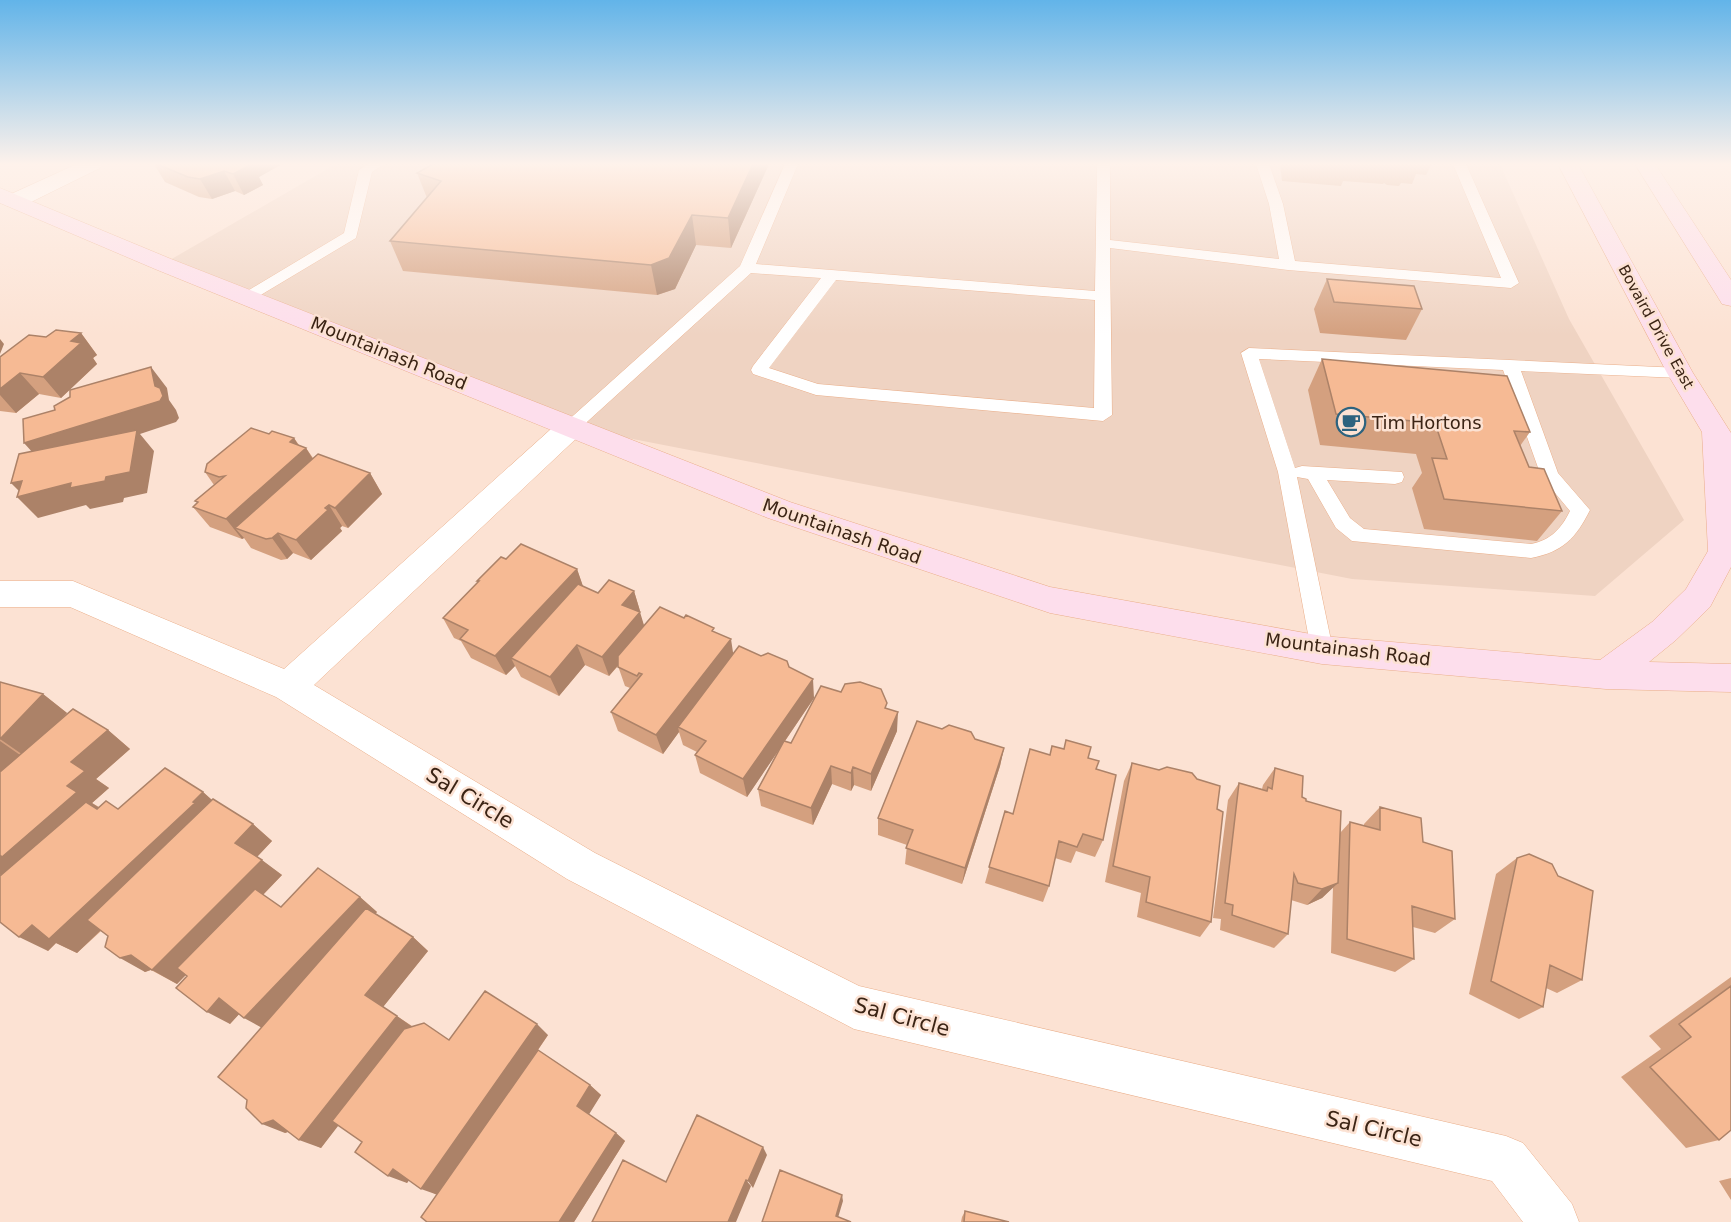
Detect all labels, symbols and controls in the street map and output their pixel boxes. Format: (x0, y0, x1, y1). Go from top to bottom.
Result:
street label: Bovaird Drive East (1614, 262, 1698, 392)
street label: Mountainash Road (308, 312, 470, 394)
cafe icon: Tim Hortons (1335, 406, 1367, 438)
place label: Tim Hortons (1371, 412, 1482, 433)
street label: Mountainash Road (760, 494, 924, 568)
street label: Mountainash Road (1264, 628, 1432, 670)
street label: Sal Circle (422, 763, 518, 833)
street label: Sal Circle (852, 993, 952, 1041)
street label: Sal Circle (1324, 1106, 1424, 1152)

